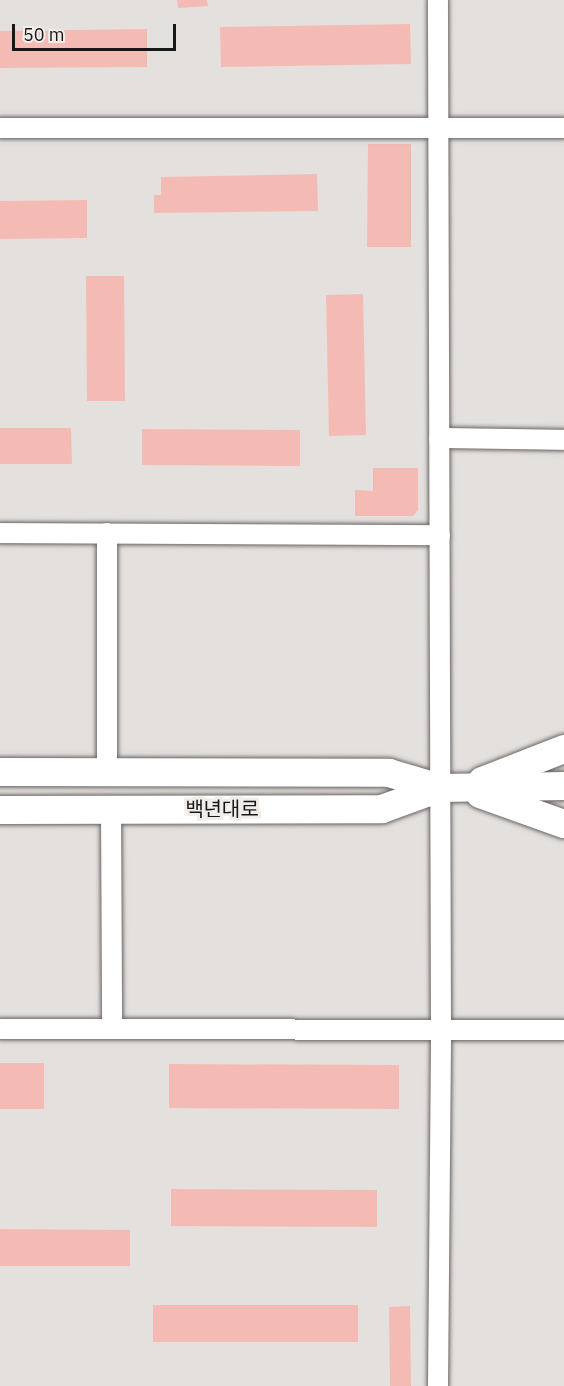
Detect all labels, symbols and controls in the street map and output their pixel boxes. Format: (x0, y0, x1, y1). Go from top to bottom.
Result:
scale bar (15, 12, 178, 50)
text: 50 m (23, 23, 65, 46)
street label: 백년대로 (185, 796, 259, 820)

